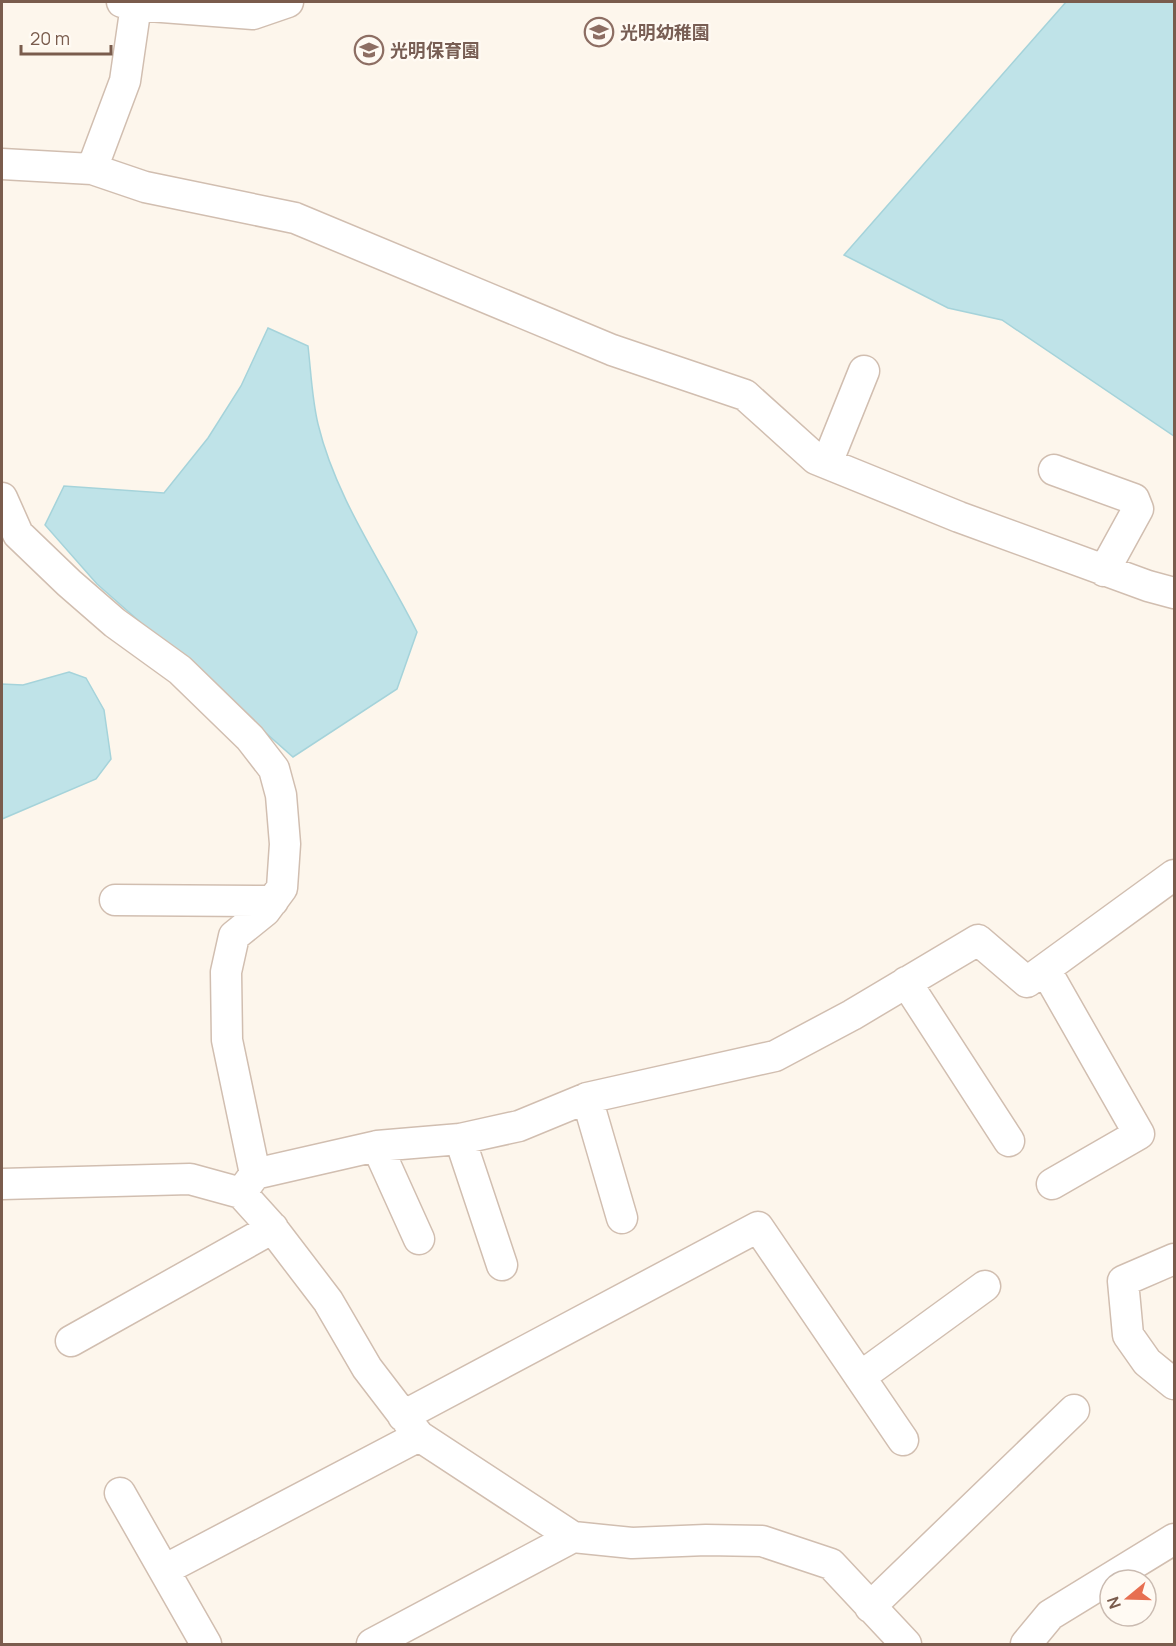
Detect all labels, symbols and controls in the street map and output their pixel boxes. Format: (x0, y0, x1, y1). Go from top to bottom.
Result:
school or university icon: 光明幼稚園 (583, 16, 615, 48)
scale bar (21, 18, 111, 56)
place label: 光明幼稚園 (620, 20, 710, 44)
text: 20 m (30, 26, 70, 50)
school or university icon: 光明保育園 (353, 34, 385, 66)
place label: 光明保育園 (390, 38, 480, 62)
north arrow (1098, 1568, 1158, 1628)
text: N (1102, 1594, 1126, 1612)

